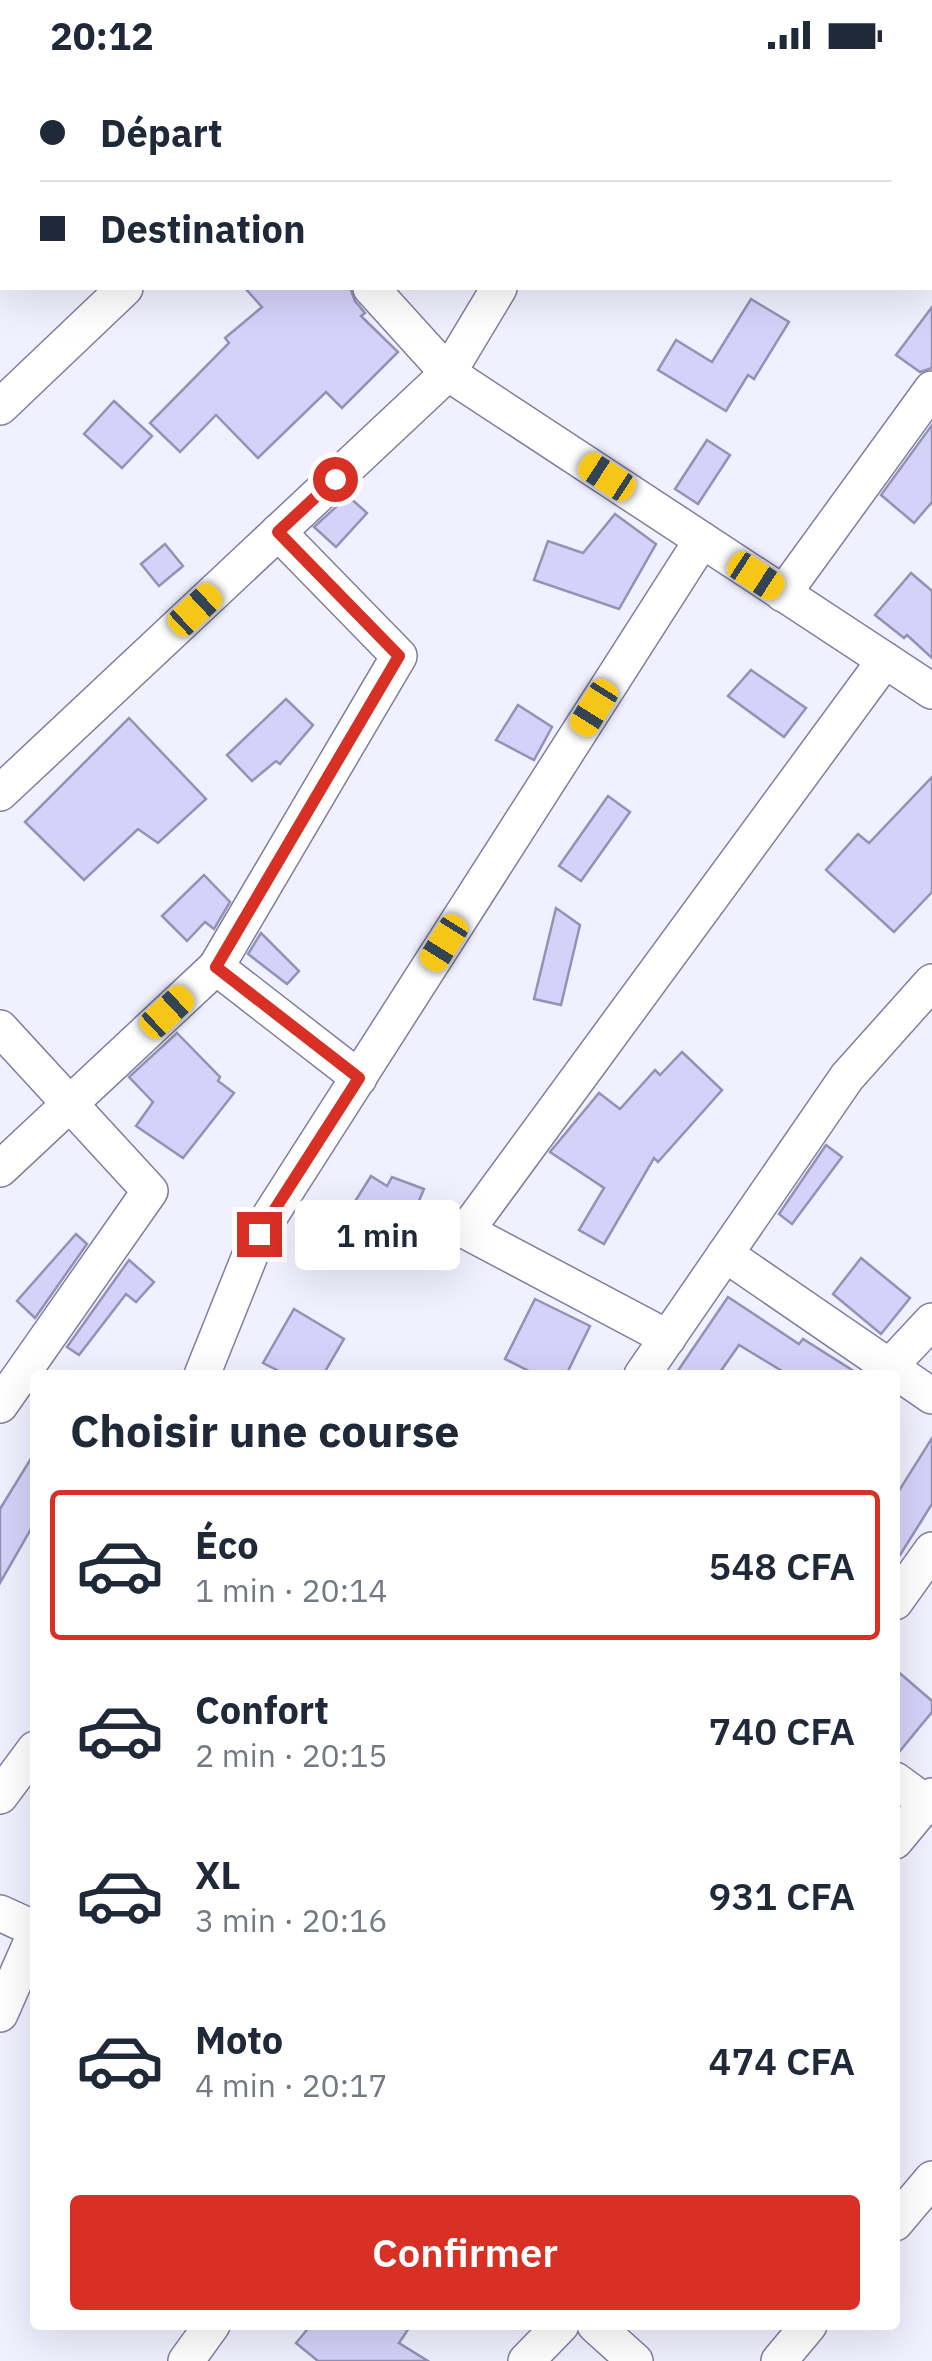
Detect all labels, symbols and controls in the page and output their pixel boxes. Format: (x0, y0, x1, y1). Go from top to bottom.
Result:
text: 20:12 (50, 11, 154, 60)
text: Départ (100, 108, 223, 157)
text: Destination (100, 204, 306, 253)
car (574, 448, 640, 506)
route start (313, 457, 358, 502)
car (723, 547, 789, 605)
car (163, 579, 227, 641)
car (565, 675, 623, 741)
car (415, 910, 473, 976)
car (135, 981, 199, 1043)
callout: 1 min (294, 1199, 459, 1269)
route end (237, 1212, 282, 1257)
text: 1 min (336, 1214, 419, 1256)
text: Choisir une course (70, 1401, 460, 1459)
icon: car (75, 1520, 165, 1610)
text: Éco (195, 1520, 259, 1569)
text: 548 CFA (709, 1541, 855, 1590)
text: 1 min · 20:14 (195, 1569, 388, 1611)
icon: car (75, 1685, 165, 1775)
text: Confort (195, 1685, 329, 1734)
text: 740 CFA (709, 1706, 855, 1755)
text: 2 min · 20:15 (195, 1734, 388, 1776)
icon: car (75, 1850, 165, 1940)
text: XL (195, 1850, 241, 1899)
text: 931 CFA (709, 1871, 855, 1920)
text: 3 min · 20:16 (195, 1899, 388, 1941)
icon: car (75, 2015, 165, 2105)
text: Moto (195, 2015, 283, 2064)
text: 474 CFA (709, 2036, 855, 2085)
text: 4 min · 20:17 (195, 2064, 388, 2106)
button: Confirmer (70, 2195, 860, 2310)

